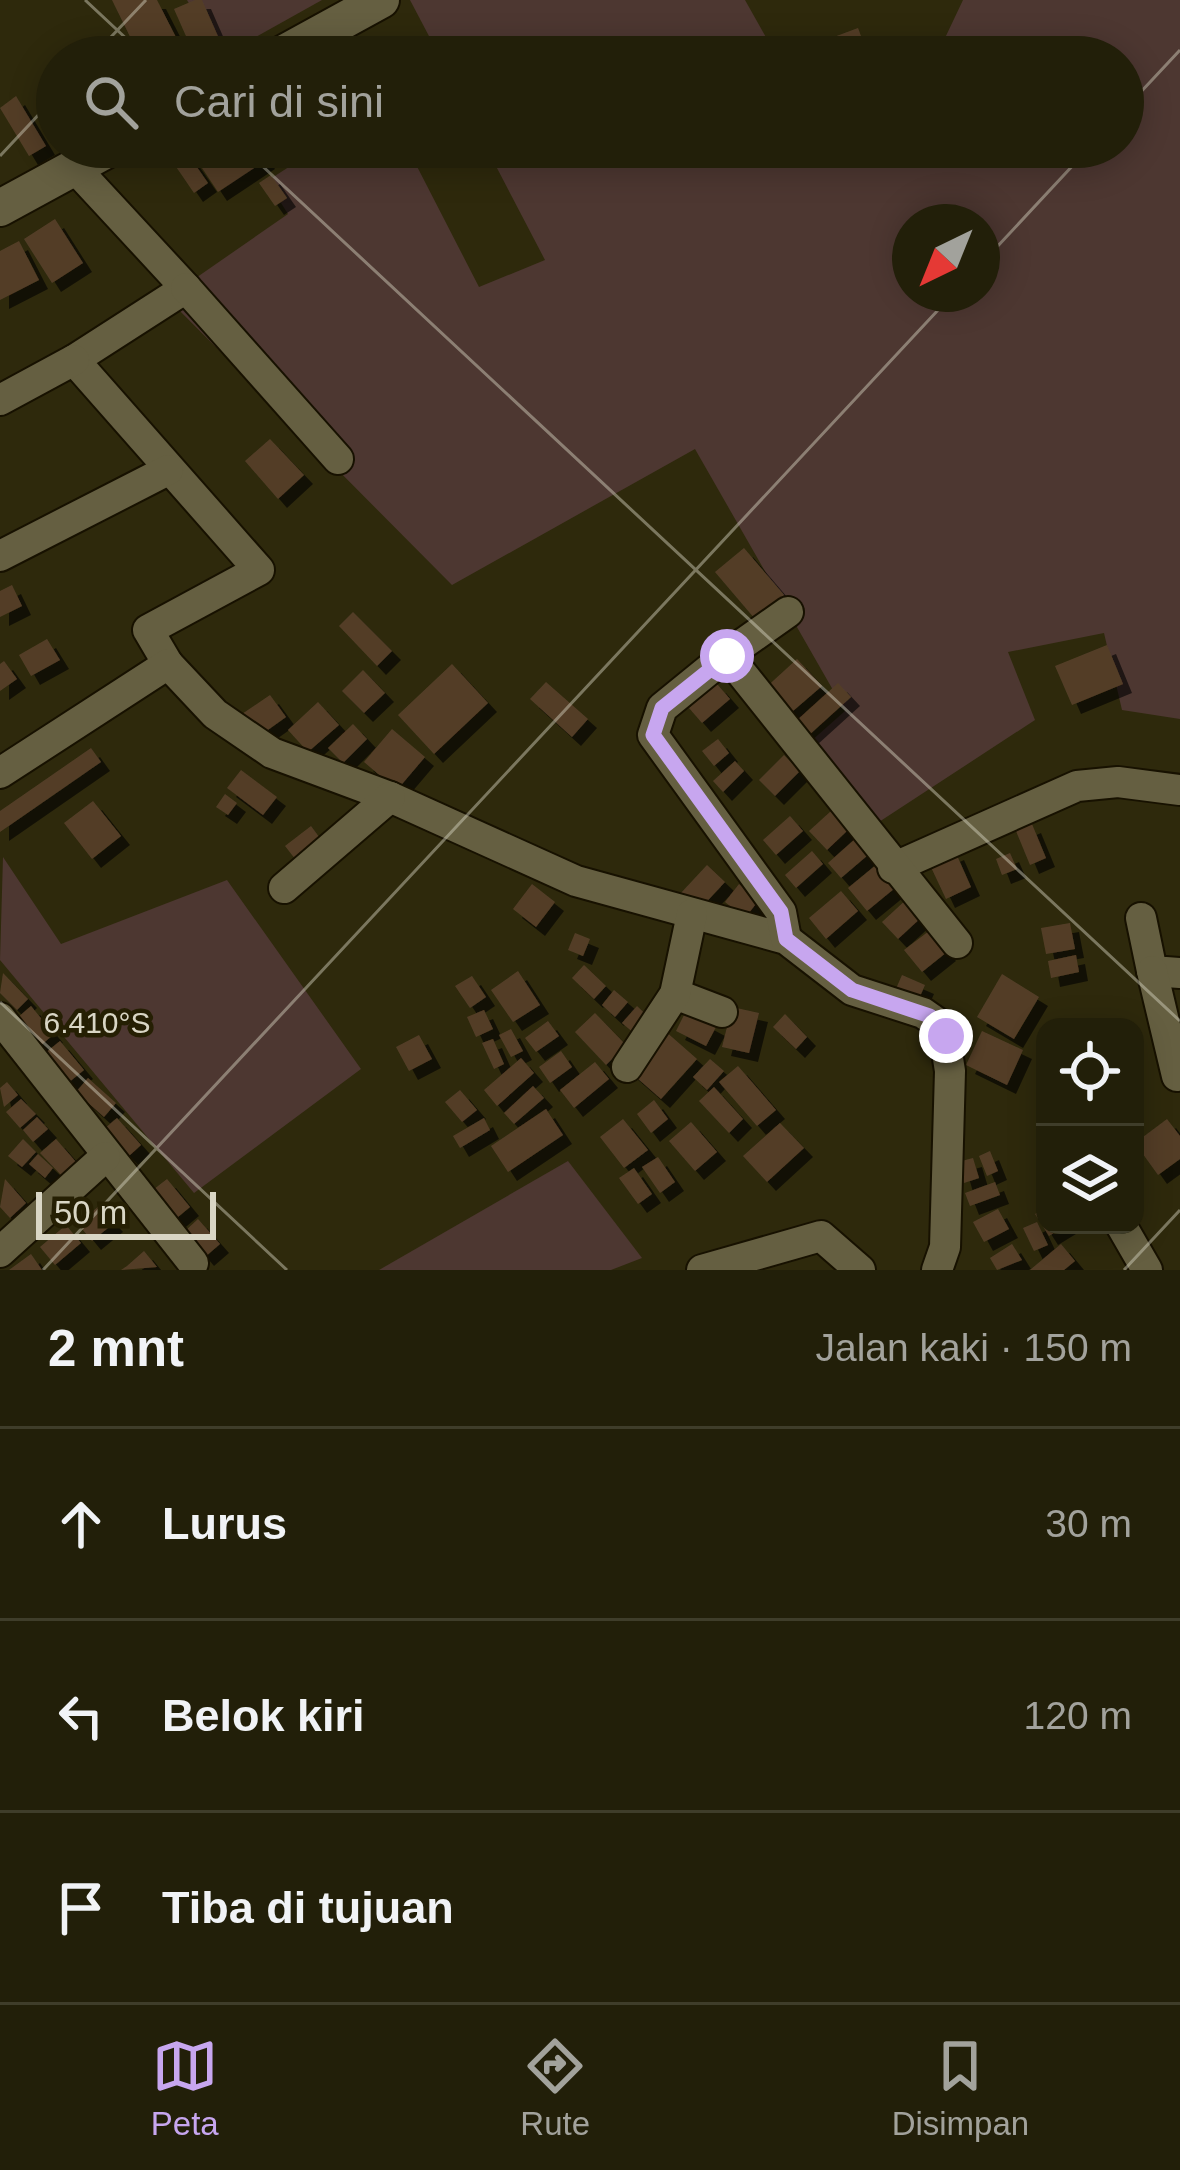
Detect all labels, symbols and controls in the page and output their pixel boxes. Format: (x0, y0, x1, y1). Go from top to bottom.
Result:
search box (36, 36, 1144, 168)
icon: search (78, 69, 144, 135)
text: Cari di sini (174, 76, 384, 127)
north arrow (892, 204, 1000, 312)
route start (700, 629, 754, 683)
text: 6.410°S (43, 1006, 151, 1039)
route end (919, 1009, 973, 1063)
map controls (1036, 1018, 1144, 1234)
button: locate (1036, 1018, 1144, 1126)
button: layers (1036, 1126, 1144, 1234)
scale bar (36, 1186, 216, 1239)
text: 50 m (54, 1194, 127, 1231)
text: 2 mnt (48, 1320, 184, 1377)
text: Jalan kaki · 150 m (816, 1326, 1132, 1369)
icon: ahead (48, 1491, 114, 1557)
text: Lurus (162, 1498, 287, 1549)
text: 30 m (1045, 1502, 1132, 1545)
icon: left (48, 1683, 114, 1749)
text: Belok kiri (162, 1690, 365, 1741)
text: 120 m (1024, 1694, 1132, 1737)
icon: arrive (48, 1875, 114, 1941)
text: Tiba di tujuan (162, 1882, 454, 1933)
tab: Peta (151, 2033, 219, 2143)
tab: Rute (520, 2033, 590, 2143)
tab: Disimpan (892, 2033, 1029, 2143)

